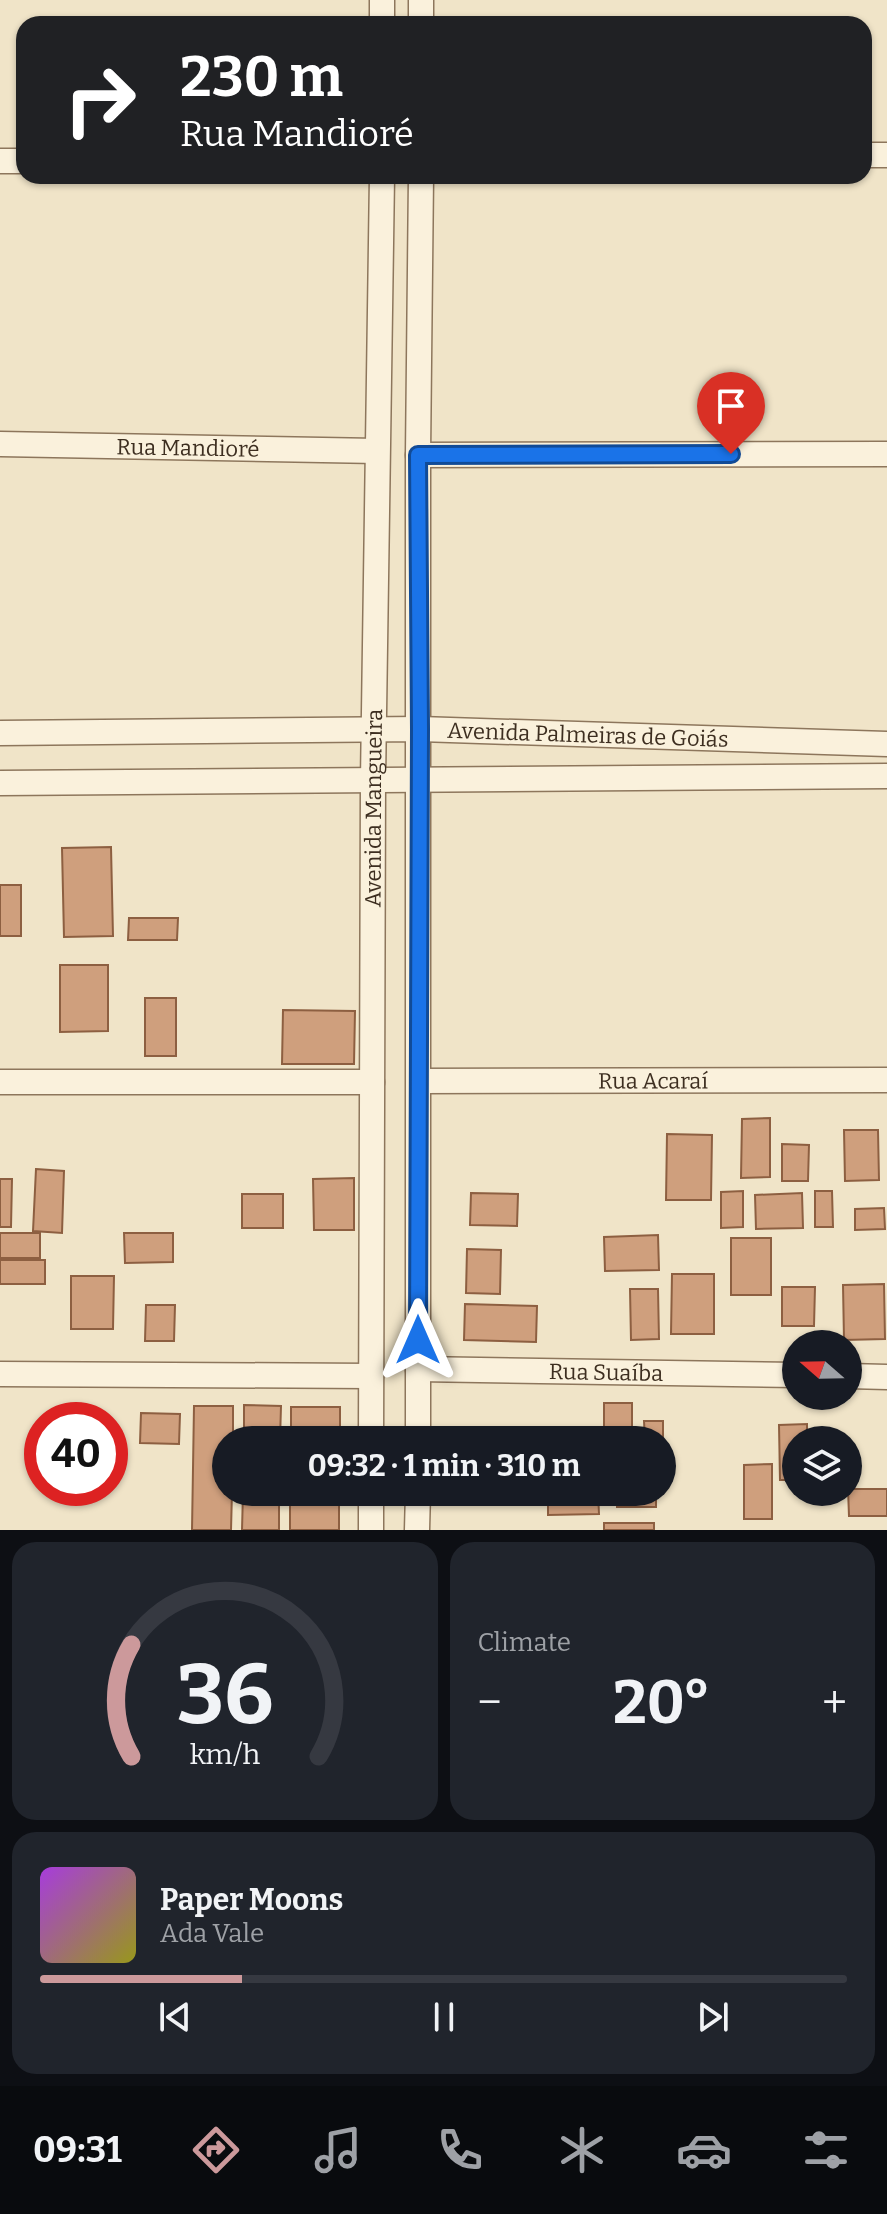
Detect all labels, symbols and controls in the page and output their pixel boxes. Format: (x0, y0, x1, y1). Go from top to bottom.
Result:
text: 230 m (180, 44, 343, 111)
icon: right (48, 48, 152, 152)
text: Rua Mandioré (180, 112, 414, 156)
pin (697, 372, 765, 454)
icon: arrive (709, 384, 753, 428)
street label: Rua Mandioré (116, 433, 260, 463)
street label: Avenida Mangueira (360, 709, 388, 907)
street label: Avenida Palmeiras de Goiás (447, 717, 729, 753)
street label: Rua Acaraí (598, 1067, 708, 1095)
position arrow (376, 1298, 460, 1382)
north arrow (782, 1330, 862, 1410)
map controls (782, 1330, 862, 1506)
street label: Rua Suaíba (549, 1358, 663, 1387)
speed limit sign: 40 (24, 1402, 128, 1506)
button: layers (782, 1426, 862, 1506)
text: 09:32 · 1 min · 310 m (308, 1448, 580, 1484)
text: Climate (478, 1627, 571, 1658)
text: 36 (176, 1645, 273, 1745)
text: 20° (613, 1667, 711, 1739)
text: − (478, 1676, 502, 1729)
text: + (822, 1676, 847, 1729)
text: km/h (189, 1737, 260, 1772)
text: Paper Moons (160, 1882, 343, 1918)
text: Ada Vale (160, 1918, 264, 1949)
icon: previous (153, 1995, 197, 2039)
icon: pause (422, 1995, 466, 2039)
icon: next (691, 1995, 735, 2039)
icon: directions (188, 2122, 244, 2178)
icon: music (310, 2122, 366, 2178)
icon: phone (432, 2122, 488, 2178)
icon: climate (554, 2122, 610, 2178)
icon: car (676, 2122, 732, 2178)
icon: filters (798, 2122, 854, 2178)
text: 09:31 (33, 2128, 122, 2172)

